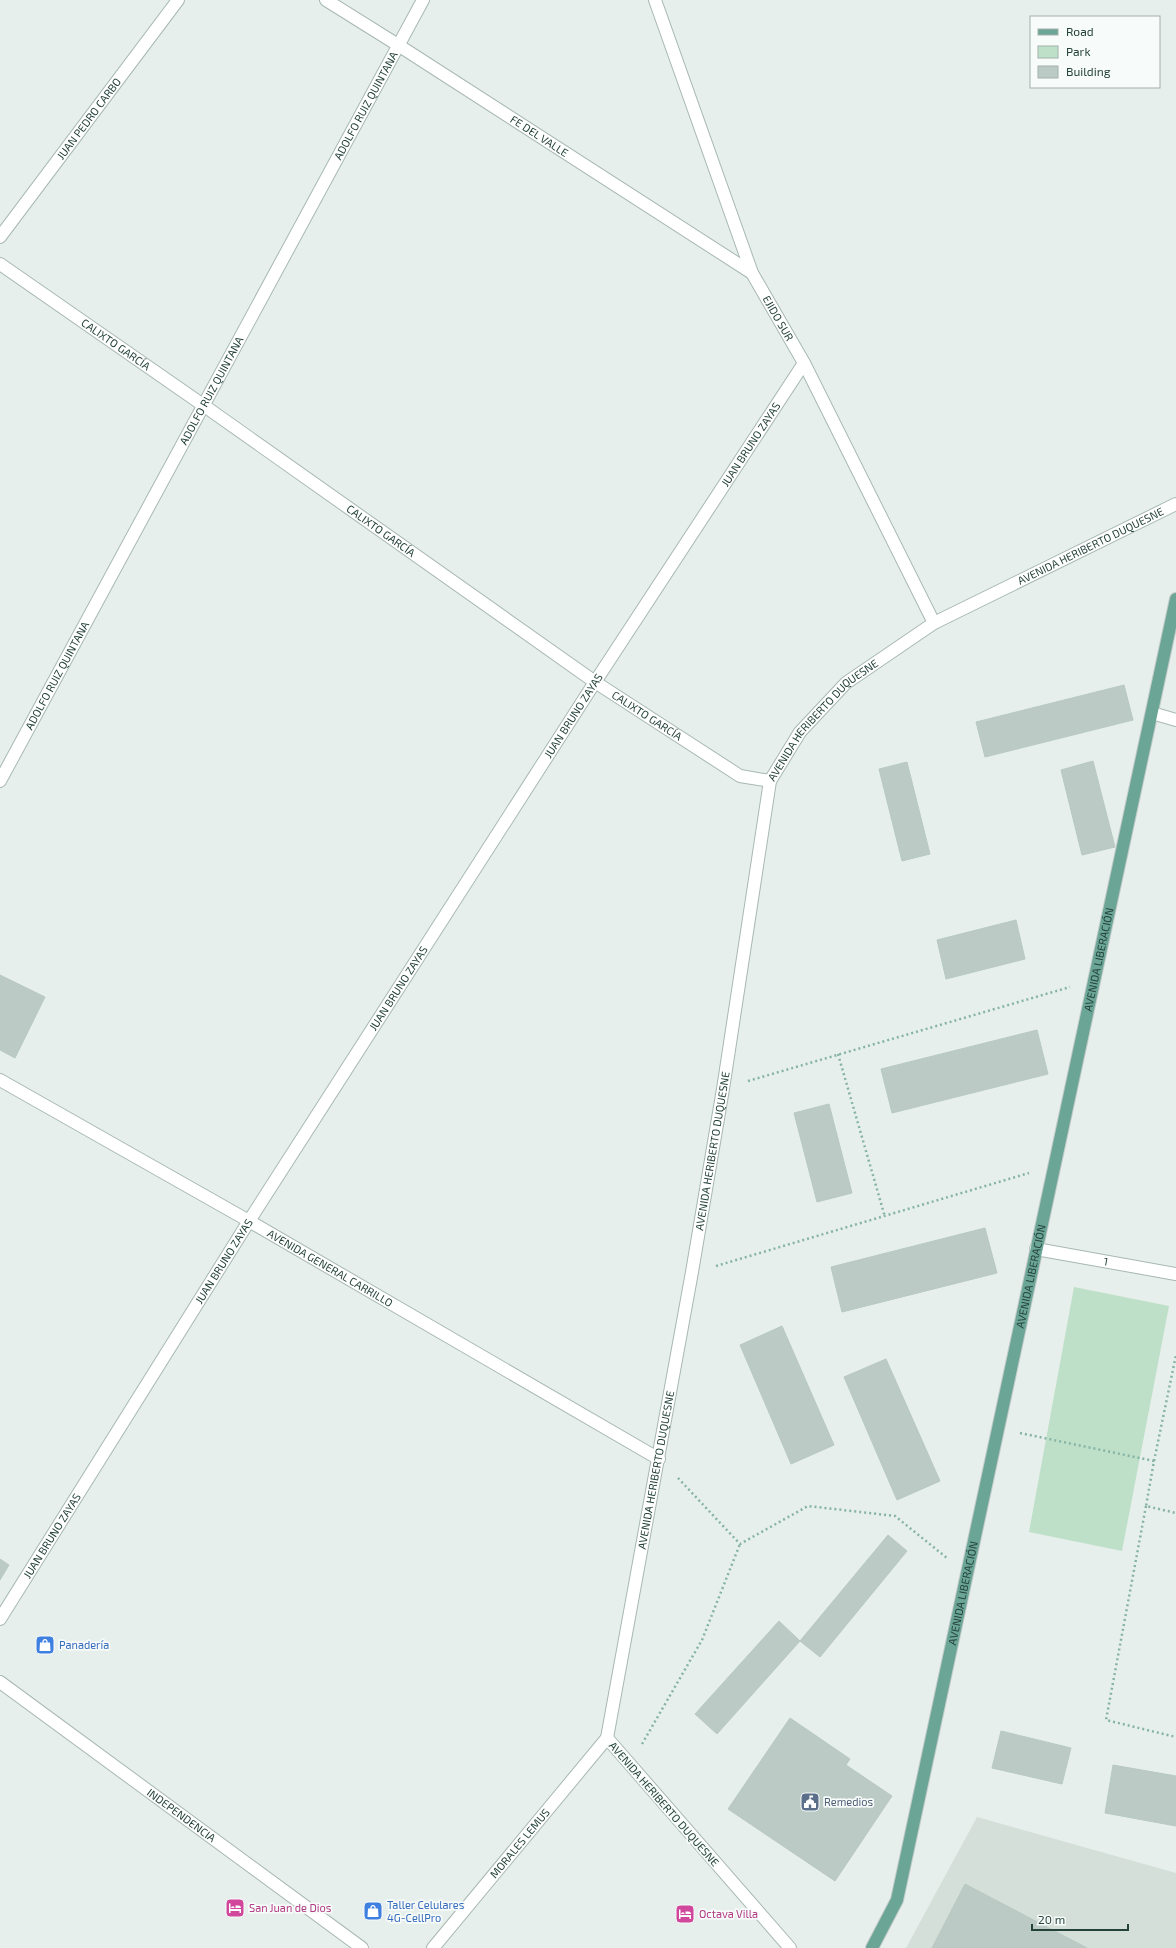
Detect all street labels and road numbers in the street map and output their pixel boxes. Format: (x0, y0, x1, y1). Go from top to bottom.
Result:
street label: ADOLFO RUIZ QUINTANA (331, 49, 400, 162)
street label: JUAN PEDRO CARBO (54, 75, 123, 162)
street label: FE DEL VALLE (508, 112, 571, 159)
street label: EJIDO SUR (760, 293, 797, 343)
street label: CALIXTO GARCÍA (79, 316, 153, 373)
street label: ADOLFO RUIZ QUINTANA (176, 334, 246, 447)
street label: JUAN BRUNO ZAYAS (718, 400, 782, 489)
street label: CALIXTO GARCÍA (344, 502, 418, 559)
street label: AVENIDA HERIBERTO DUQUESNE (1015, 504, 1165, 587)
street label: ADOLFO RUIZ QUINTANA (22, 619, 91, 732)
street label: AVENIDA HERIBERTO DUQUESNE (765, 656, 880, 783)
street label: JUAN BRUNO ZAYAS (541, 671, 605, 760)
street label: CALIXTO GARCÍA (610, 688, 685, 743)
street label: AVENIDA LIBERACIÓN (1081, 906, 1116, 1012)
street label: JUAN BRUNO ZAYAS (366, 943, 430, 1033)
street label: AVENIDA HERIBERTO DUQUESNE (692, 1071, 732, 1231)
street label: JUAN BRUNO ZAYAS (192, 1216, 255, 1306)
street label: AVENIDA LIBERACIÓN (1013, 1223, 1048, 1329)
street label: AVENIDA GENERAL CARRILLO (265, 1226, 396, 1309)
street label: 1 (1103, 1254, 1109, 1268)
street label: AVENIDA HERIBERTO DUQUESNE (635, 1390, 676, 1550)
street label: JUAN BRUNO ZAYAS (20, 1491, 83, 1581)
street label: AVENIDA LIBERACIÓN (945, 1540, 980, 1646)
street label: AVENIDA HERIBERTO DUQUESNE (606, 1739, 722, 1869)
street label: INDEPENDENCIA (145, 1785, 219, 1844)
street label: MORALES LEMUS (487, 1806, 552, 1880)

